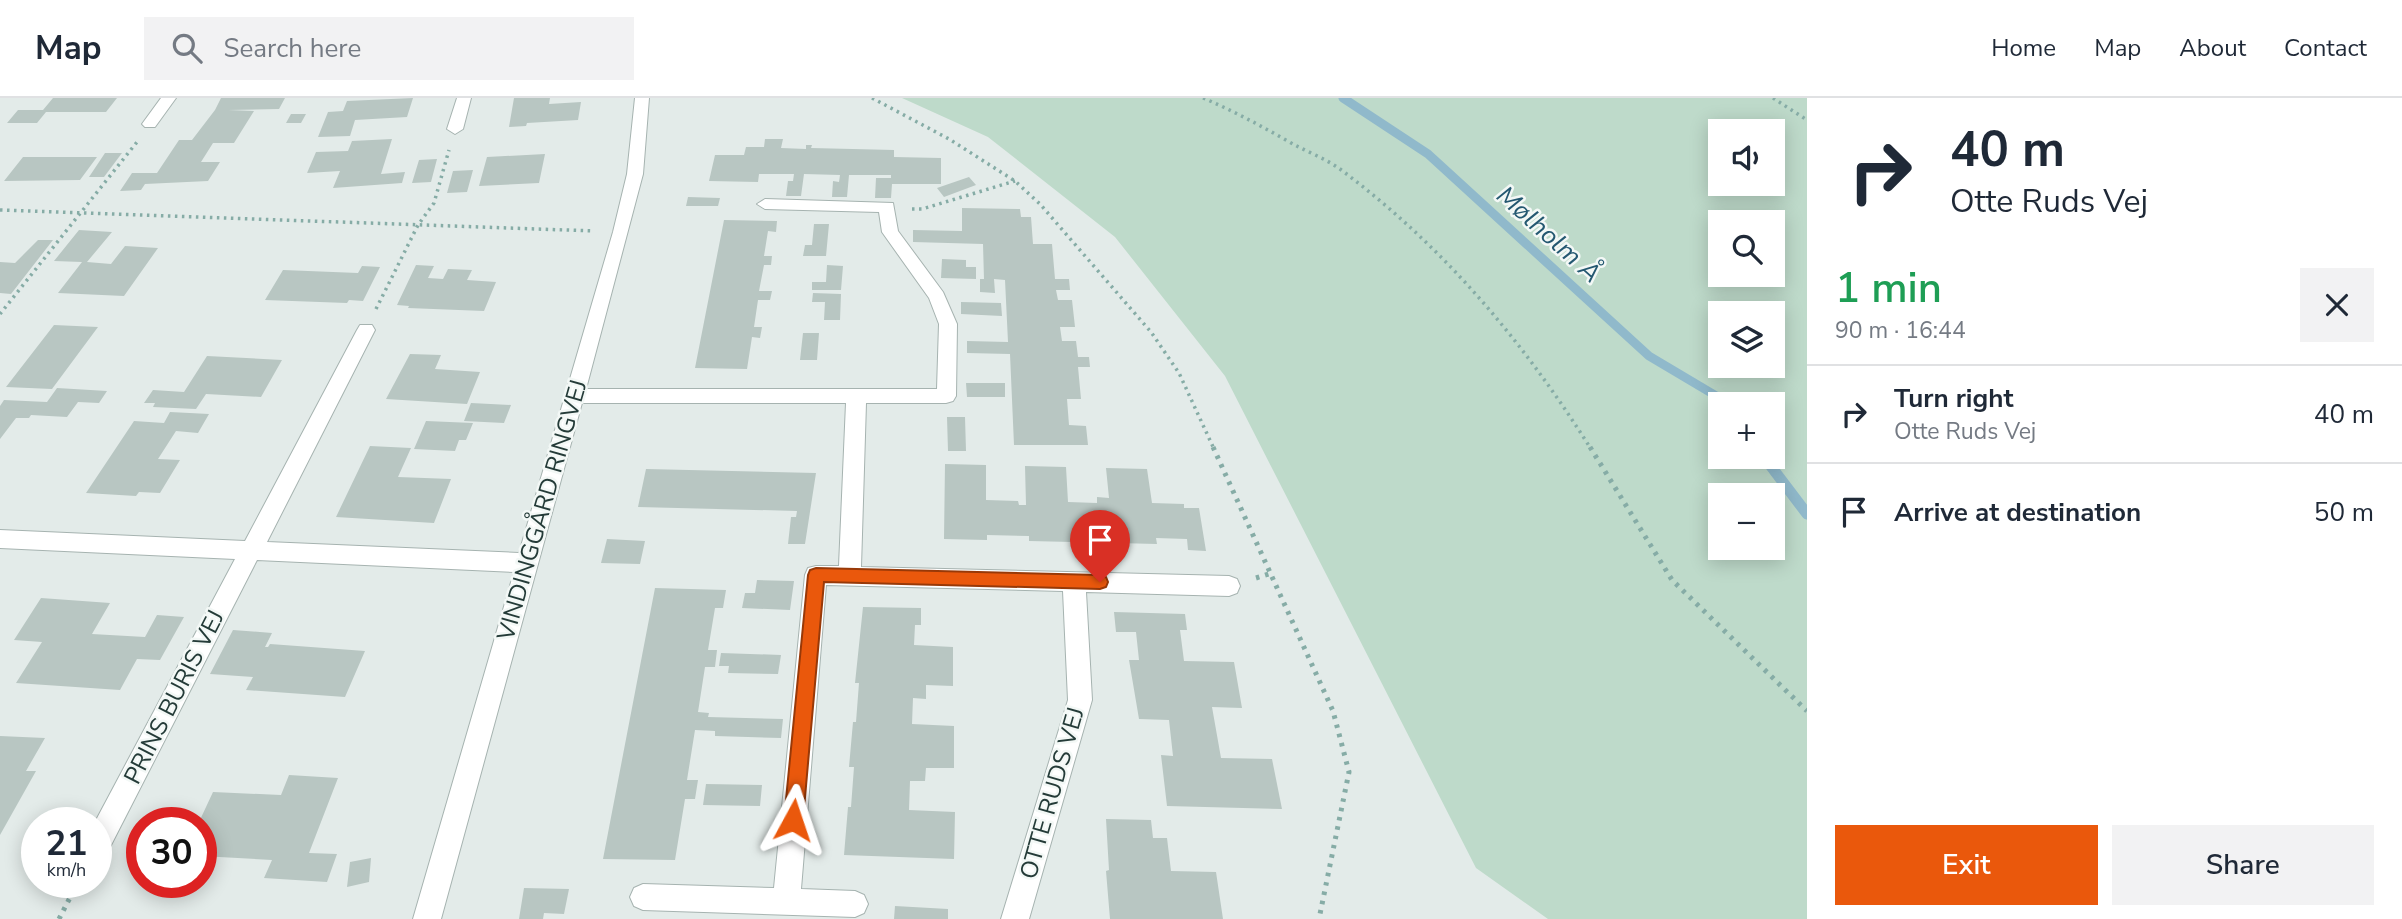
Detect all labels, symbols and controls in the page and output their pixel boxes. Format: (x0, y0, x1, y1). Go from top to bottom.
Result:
search box (144, 17, 634, 80)
text: Map (35, 26, 102, 71)
icon: search (168, 29, 206, 67)
text: Search here (224, 31, 361, 66)
text: Home (1991, 32, 2056, 64)
text: Map (2094, 32, 2141, 64)
text: About (2179, 32, 2246, 64)
text: Contact (2284, 32, 2367, 64)
text: 40 m (1950, 116, 2065, 183)
map controls (1708, 119, 1785, 560)
button: sound (1708, 119, 1785, 196)
icon: right (1835, 126, 1926, 217)
water label: Mølholm Å (1489, 178, 1608, 291)
text: Otte Ruds Vej (1950, 180, 2148, 223)
button: search (1708, 210, 1785, 287)
text: 1 min (1835, 260, 1942, 317)
button: close (2300, 268, 2374, 342)
button: layers (1708, 301, 1785, 378)
text: 90 m · 16:44 (1835, 315, 1966, 346)
street label: VINDINGGÅRD RINGVEJ (489, 376, 595, 645)
text: Turn right (1894, 381, 2013, 416)
button: + (1708, 392, 1785, 469)
icon: right (1835, 395, 1873, 433)
text: 40 m (2314, 397, 2374, 432)
text: Otte Ruds Vej (1894, 416, 2036, 447)
button: − (1708, 483, 1785, 560)
icon: arrive (1835, 493, 1873, 531)
text: Arrive at destination (1894, 495, 2141, 530)
text: 50 m (2314, 495, 2374, 530)
pin (1070, 510, 1130, 582)
icon: arrive (1081, 521, 1119, 559)
street label: PRINS BURIS VEJ (116, 605, 232, 789)
street label: OTTE RUDS VEJ (1012, 703, 1092, 883)
position arrow (756, 783, 830, 857)
speed limit sign: 30 (126, 807, 217, 898)
text: 21 (45, 820, 88, 867)
button: Exit (1835, 825, 2098, 905)
button: Share (2112, 825, 2374, 905)
text: km/h (47, 858, 86, 882)

